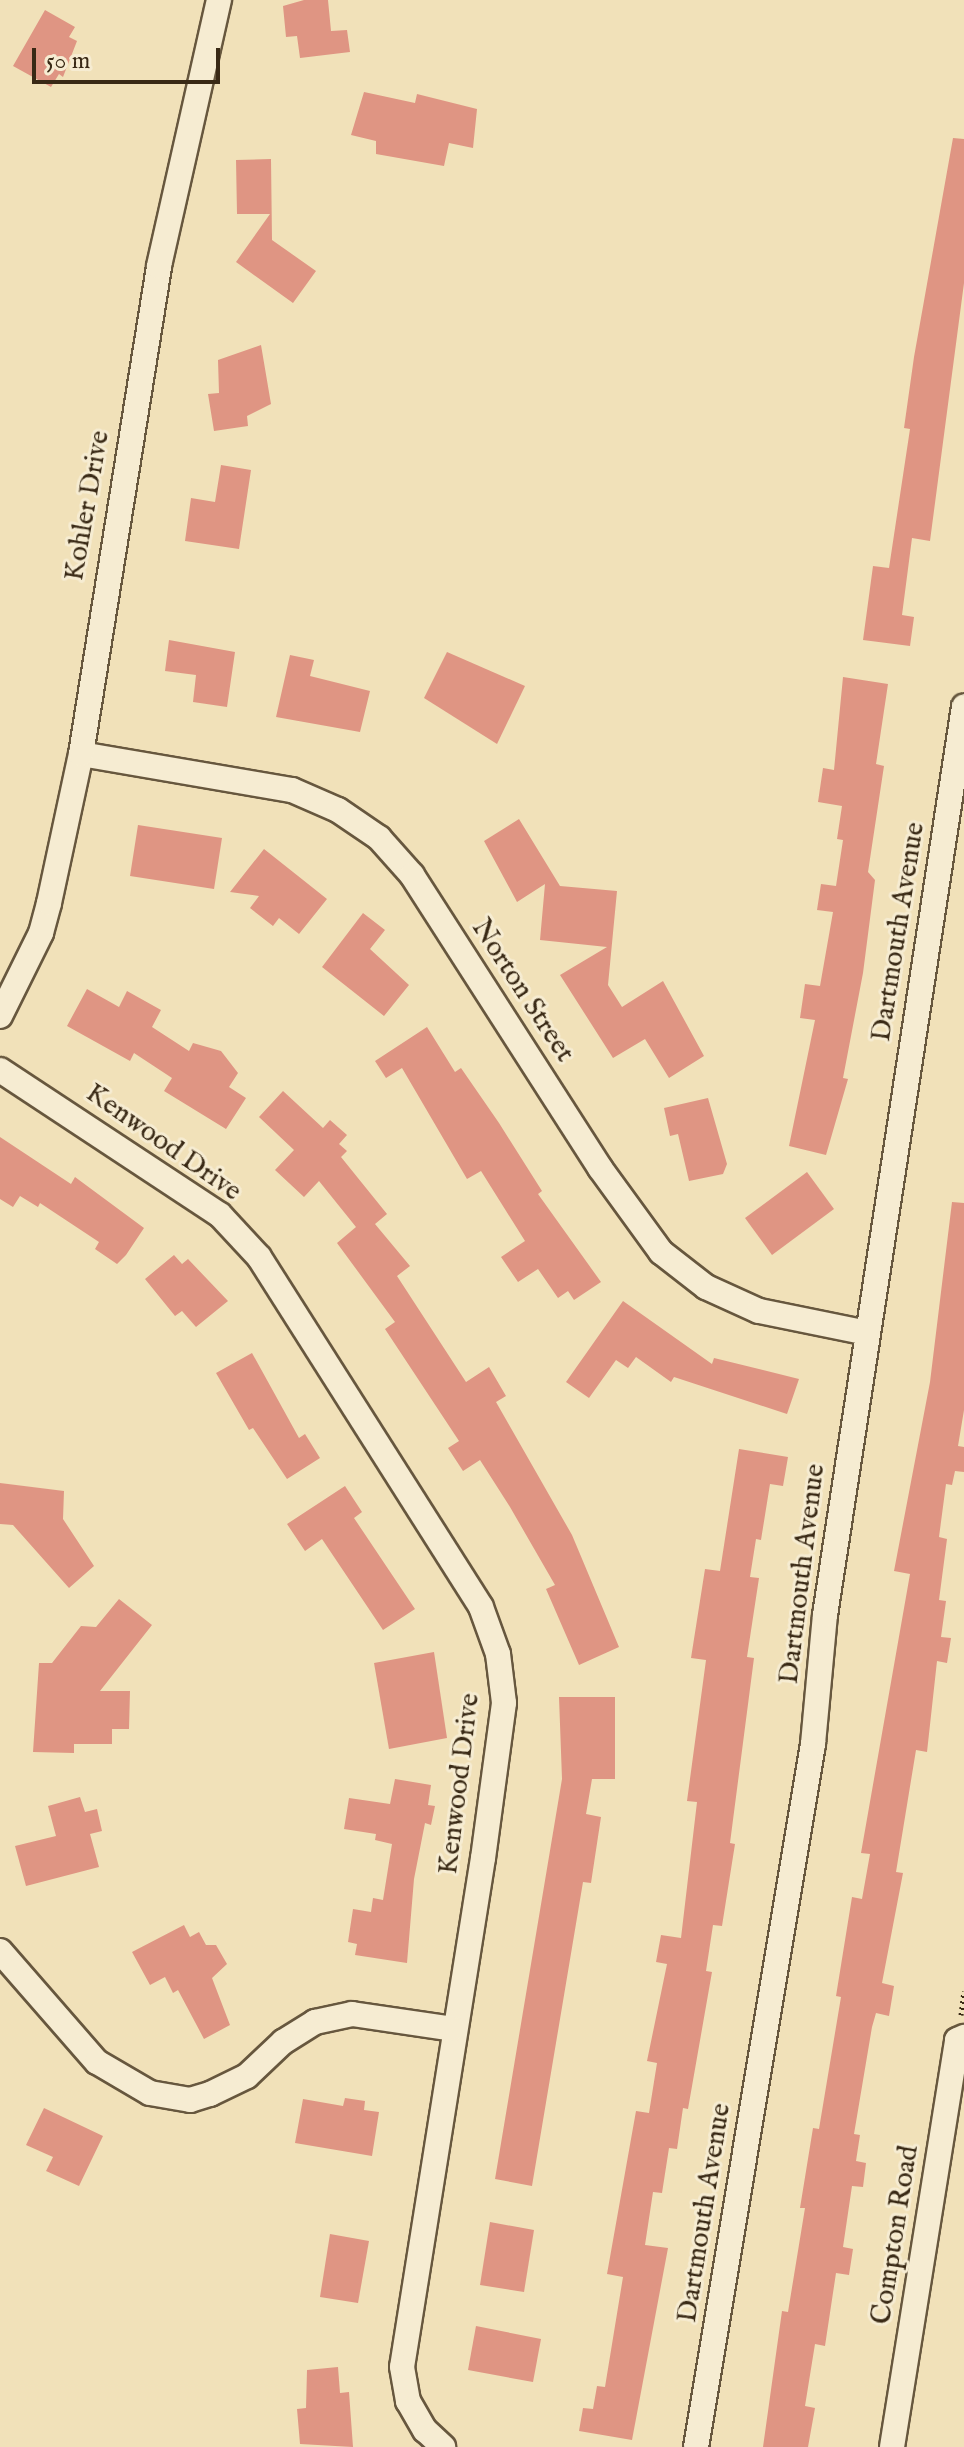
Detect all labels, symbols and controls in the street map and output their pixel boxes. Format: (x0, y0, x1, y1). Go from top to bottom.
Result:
scale bar (36, 32, 224, 82)
text: 50 m (46, 46, 90, 77)
street label: Kohler Drive (58, 428, 118, 584)
street label: Dartmouth Avenue (865, 820, 933, 1044)
street label: Norton Street (463, 913, 581, 1069)
street label: Kenwood Drive (79, 1077, 247, 1209)
street label: Dartmouth Avenue (773, 1462, 833, 1686)
street label: Kenwood Drive (432, 1691, 488, 1877)
street label: Dartmouth Avenue (671, 2101, 739, 2325)
street label: Compton Road (865, 2143, 927, 2327)

